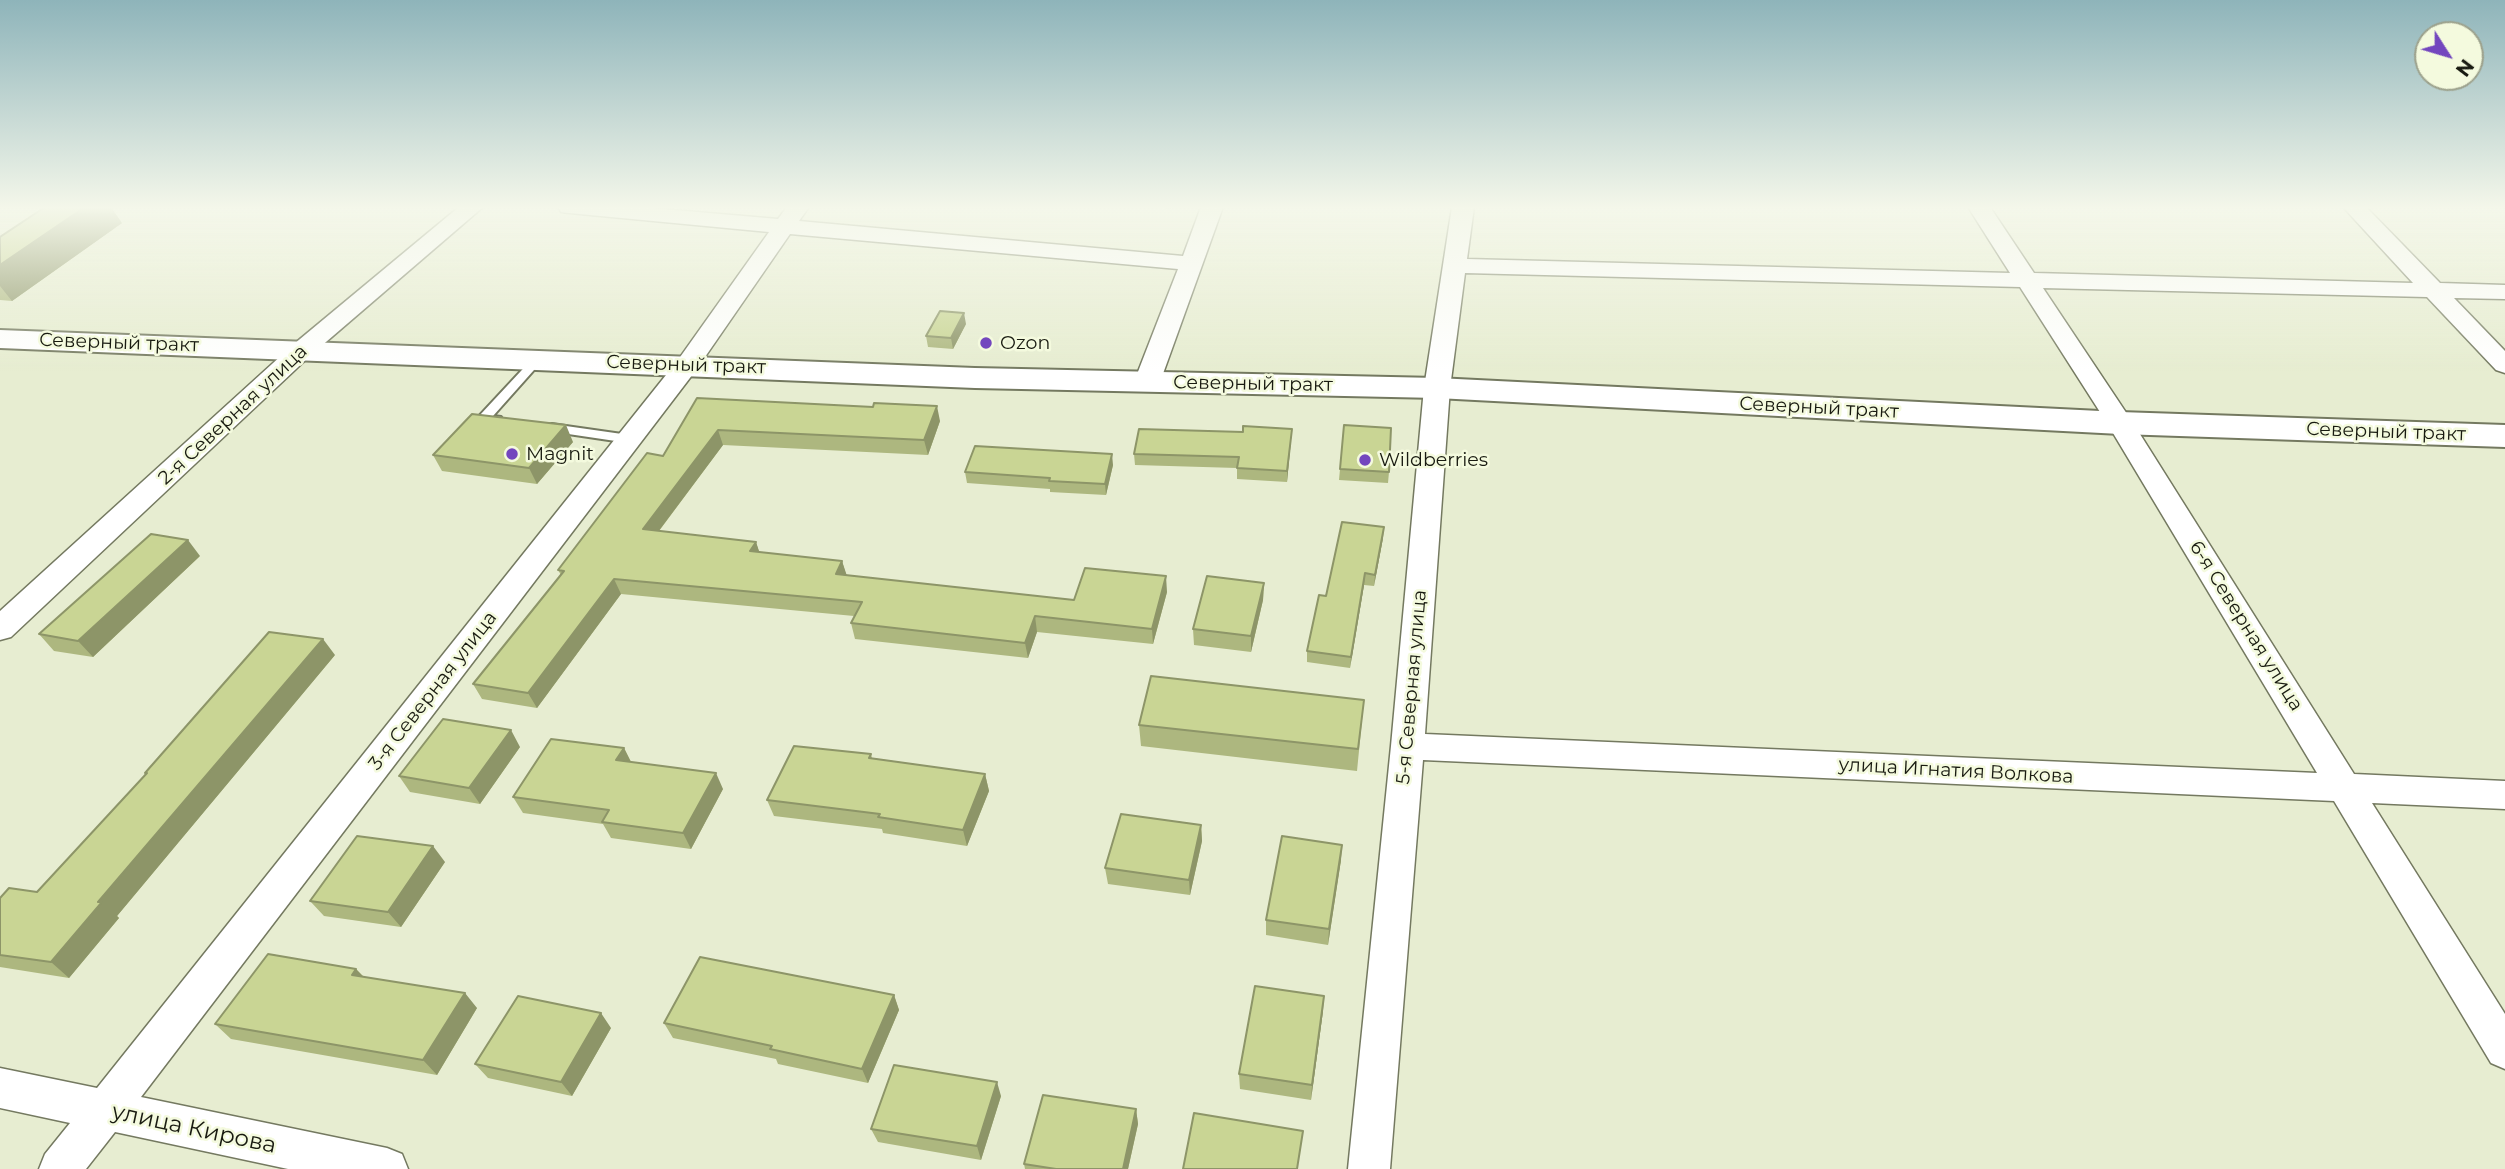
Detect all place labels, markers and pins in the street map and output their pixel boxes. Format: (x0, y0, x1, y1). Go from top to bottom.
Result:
place label: Ozon (1000, 332, 1050, 354)
marker: Ozon (978, 335, 994, 351)
place label: Magnit (526, 443, 594, 465)
marker: Magnit (504, 446, 520, 462)
place label: Wildberries (1379, 449, 1488, 471)
marker: Wildberries (1357, 452, 1373, 468)

